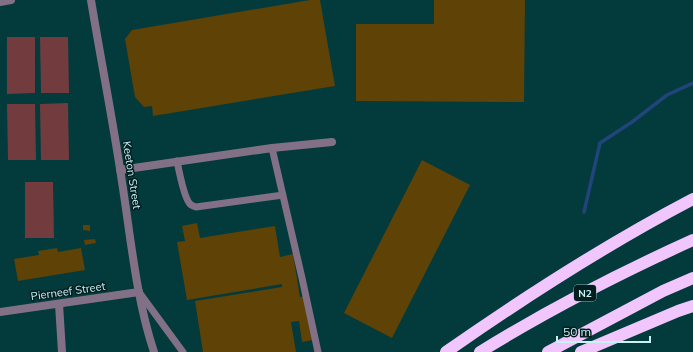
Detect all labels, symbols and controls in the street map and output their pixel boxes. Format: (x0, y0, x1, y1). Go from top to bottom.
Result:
street label: Keeton Street (120, 140, 144, 210)
street label: Pierneef Street (30, 279, 106, 303)
road number: N2 (574, 285, 596, 301)
scale bar (557, 318, 650, 344)
text: 50 m (563, 324, 591, 339)

